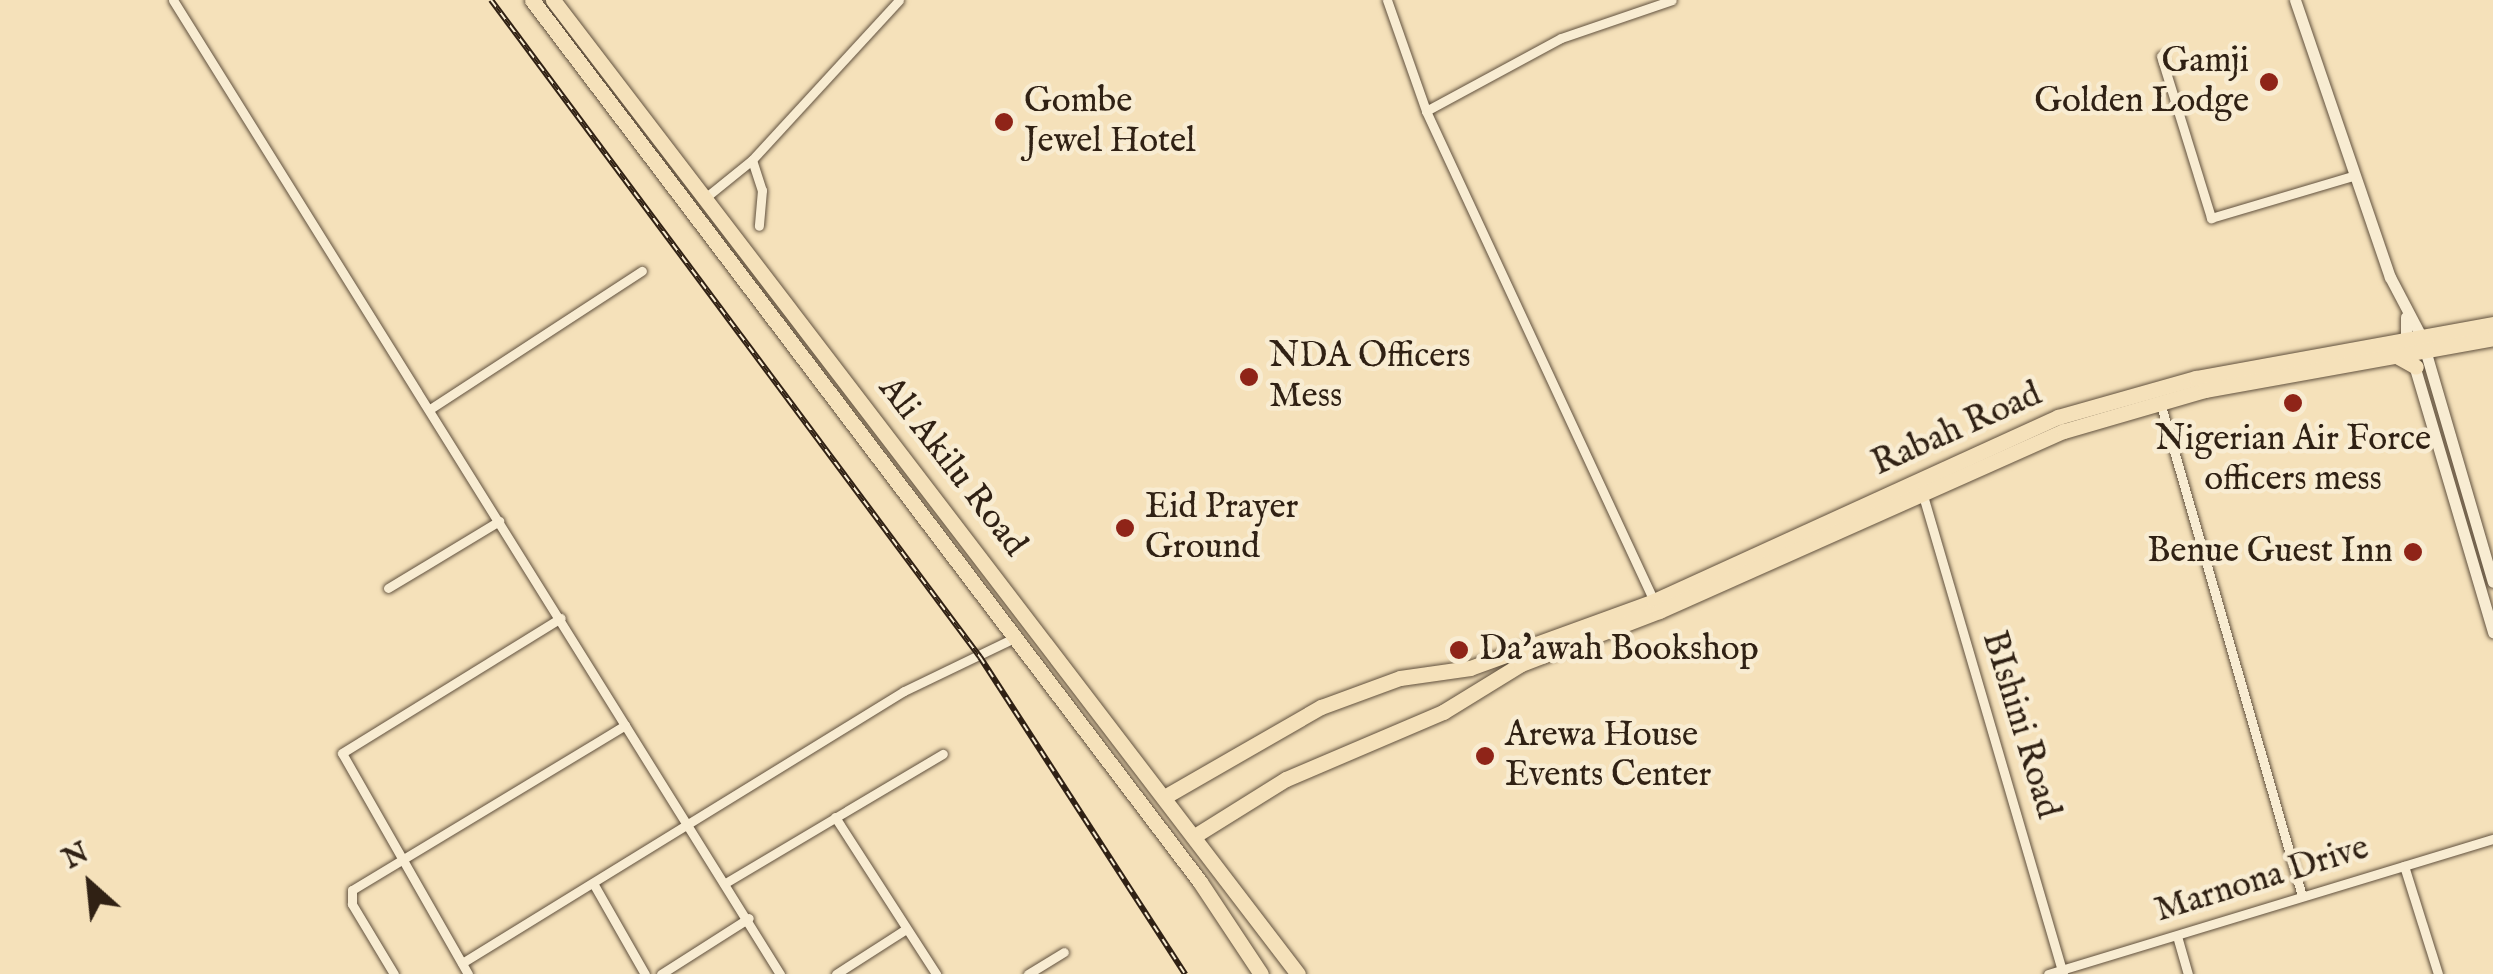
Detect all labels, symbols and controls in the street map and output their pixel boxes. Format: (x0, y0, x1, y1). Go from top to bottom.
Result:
place label: Gamji Golden Lodge (2034, 41, 2249, 123)
marker: Gamji Golden Lodge (2258, 71, 2280, 93)
place label: Gombe Jewel Hotel (1024, 81, 1196, 163)
marker: Gombe Jewel Hotel (993, 111, 1015, 133)
place label: NDA Officers Mess (1269, 336, 1471, 418)
marker: NDA Officers Mess (1238, 366, 1260, 388)
street label: Ali Akilu Road (869, 369, 1035, 565)
street label: Rabah Road (1866, 374, 2048, 486)
marker: Nigerian Air Force officers mess (2282, 392, 2304, 414)
place label: Nigerian Air Force officers mess (2155, 419, 2431, 501)
place label: Eid Prayer Ground (1145, 487, 1298, 569)
marker: Eid Prayer Ground (1114, 517, 1136, 539)
place label: Benue Guest Inn (2147, 531, 2393, 573)
marker: Benue Guest Inn (2402, 541, 2424, 563)
street label: BIshini Road (1972, 627, 2068, 823)
place label: Da'awah Bookshop (1479, 629, 1759, 671)
marker: Da'awah Bookshop (1448, 639, 1470, 661)
place label: Arewa House Events Center (1505, 715, 1711, 797)
marker: Arewa House Events Center (1474, 745, 1496, 767)
street label: Marnona Drive (2150, 828, 2374, 932)
north arrow (40, 834, 140, 934)
text: N (57, 836, 95, 878)

